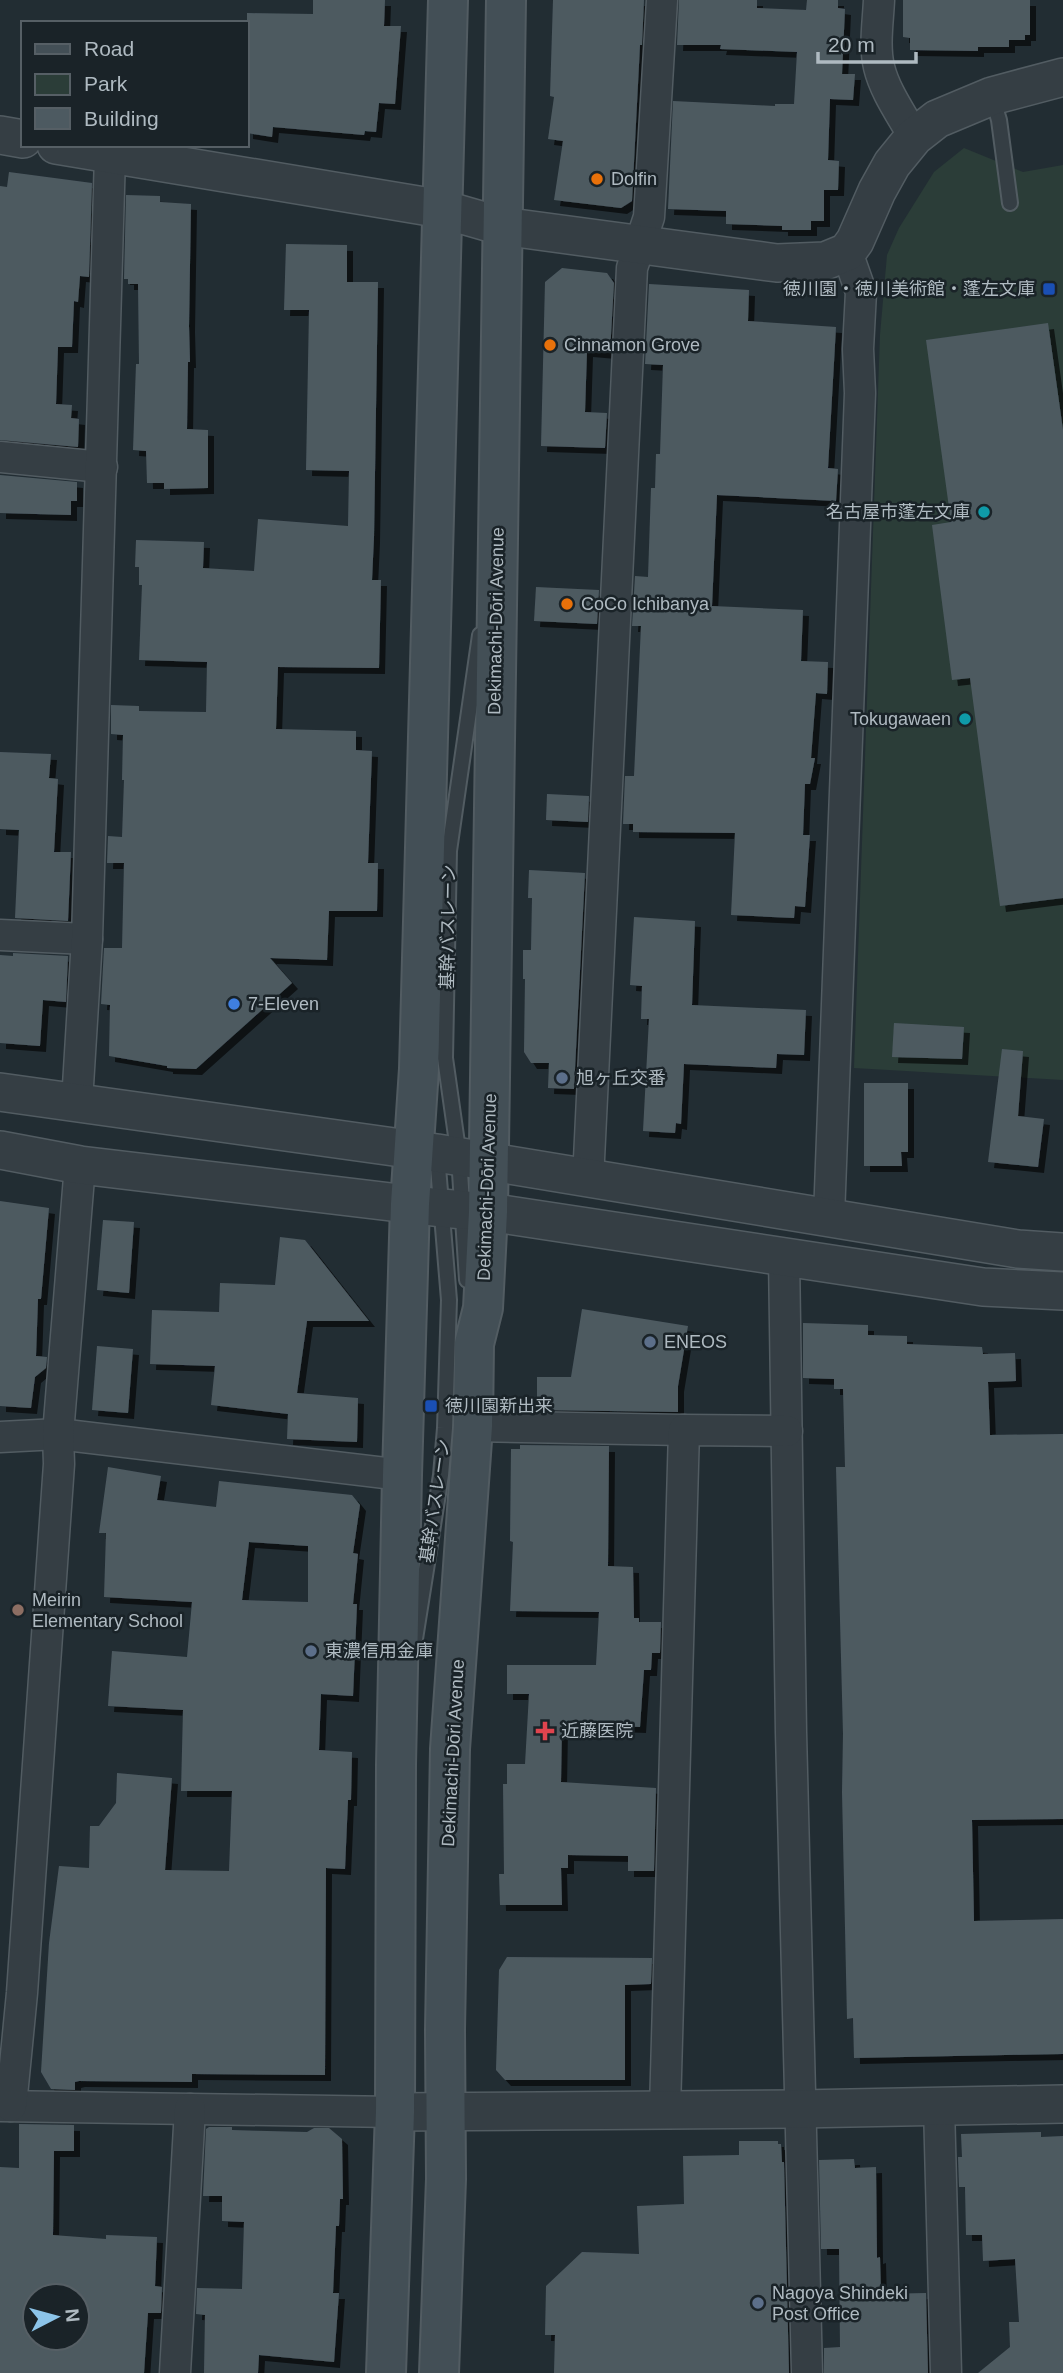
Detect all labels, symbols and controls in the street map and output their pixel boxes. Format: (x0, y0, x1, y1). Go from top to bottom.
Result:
legend (21, 21, 248, 147)
scale bar (818, 21, 916, 65)
text: 20 m (828, 33, 875, 56)
text: Road (84, 37, 134, 60)
text: Park (84, 72, 128, 95)
text: Building (84, 107, 159, 130)
place label: Dolfin (611, 169, 657, 189)
marker: Dolfin (589, 171, 605, 187)
place label: 徳川園・徳川美術館・蓬左文庫 (783, 279, 1035, 299)
marker: 徳川園・徳川美術館・蓬左文庫 (1041, 281, 1057, 297)
place label: Cinnamon Grove (564, 335, 700, 355)
marker: Cinnamon Grove (542, 337, 558, 353)
place label: 名古屋市蓬左文庫 (826, 502, 970, 522)
marker: 名古屋市蓬左文庫 (976, 504, 992, 520)
street label: Dekimachi-Dōri Avenue (484, 527, 508, 715)
place label: CoCo Ichibanya (581, 594, 710, 614)
marker: CoCo Ichibanya (559, 596, 575, 612)
place label: Tokugawaen (850, 709, 951, 729)
marker: Tokugawaen (957, 711, 973, 727)
street label: 基幹バスレーン (437, 864, 459, 990)
place label: 7-Eleven (248, 994, 319, 1014)
marker: 7-Eleven (226, 996, 242, 1012)
place label: 旭ヶ丘交番 (576, 1068, 666, 1088)
marker: 旭ヶ丘交番 (554, 1070, 570, 1086)
street label: Dekimachi-Dōri Avenue (474, 1093, 500, 1281)
place label: ENEOS (664, 1332, 727, 1352)
marker: ENEOS (642, 1334, 658, 1350)
place label: 徳川園新出来 (445, 1396, 553, 1416)
marker: 徳川園新出来 (423, 1398, 439, 1414)
street label: 基幹バスレーン (416, 1438, 454, 1564)
place label: Meirin Elementary School (32, 1590, 183, 1631)
marker: Meirin Elementary School (10, 1602, 26, 1618)
place label: 東濃信用金庫 (325, 1641, 433, 1661)
marker: 東濃信用金庫 (303, 1643, 319, 1659)
street label: Dekimachi-Dōri Avenue (438, 1659, 468, 1847)
marker: 近藤医院 (535, 1721, 555, 1741)
place label: 近藤医院 (561, 1721, 633, 1741)
north arrow (21, 2282, 91, 2352)
place label: Nagoya Shindeki Post Office (772, 2283, 908, 2324)
marker: Nagoya Shindeki Post Office (750, 2295, 766, 2311)
text: N (61, 2307, 84, 2323)

